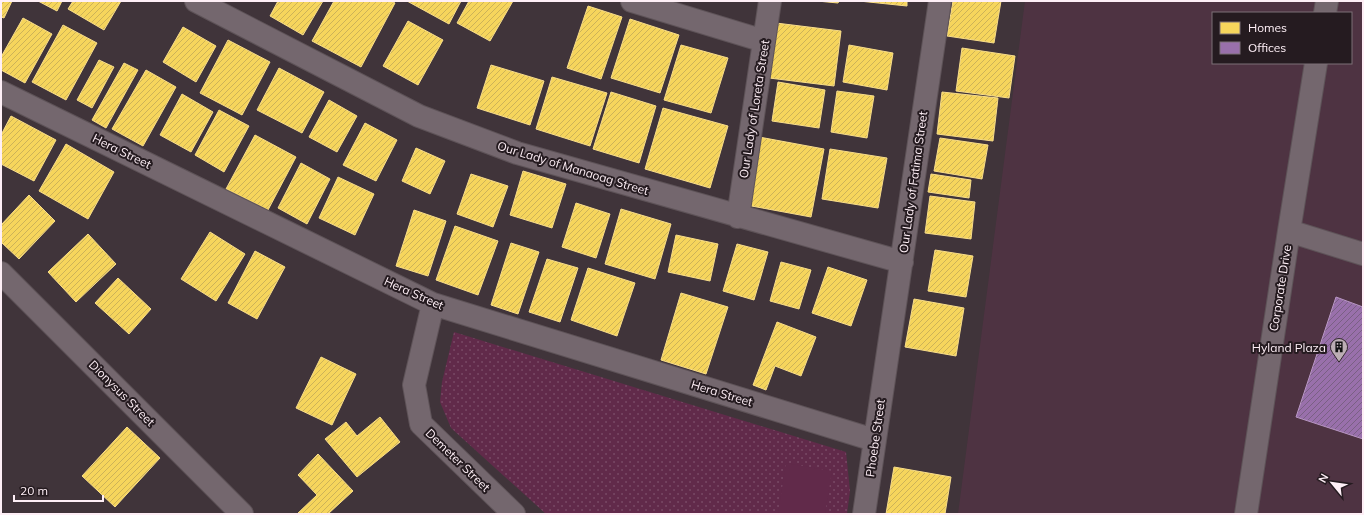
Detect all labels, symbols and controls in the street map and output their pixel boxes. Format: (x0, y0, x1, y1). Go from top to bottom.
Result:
legend (1212, 12, 1352, 64)
text: Homes (1248, 20, 1287, 35)
street label: Our Lady of Loreta Street (736, 39, 772, 179)
text: Offices (1248, 40, 1286, 55)
street label: Our Lady of Fatima Street (896, 110, 930, 254)
street label: Hera Street (90, 130, 154, 172)
street label: Our Lady of Manaoag Street (496, 138, 650, 198)
street label: Corporate Drive (1266, 244, 1294, 332)
street label: Hera Street (382, 273, 446, 313)
building icon: Hyland Plaza (1329, 337, 1349, 362)
place label: Hyland Plaza (1252, 340, 1326, 355)
street label: Dionysus Street (86, 357, 158, 429)
street label: Hera Street (689, 377, 755, 409)
street label: Phoebe Street (862, 398, 888, 478)
street label: Demeter Street (423, 425, 493, 495)
north arrow (1312, 463, 1352, 503)
text: N (1315, 471, 1331, 485)
scale bar (14, 477, 103, 503)
text: 20 m (20, 483, 48, 498)

